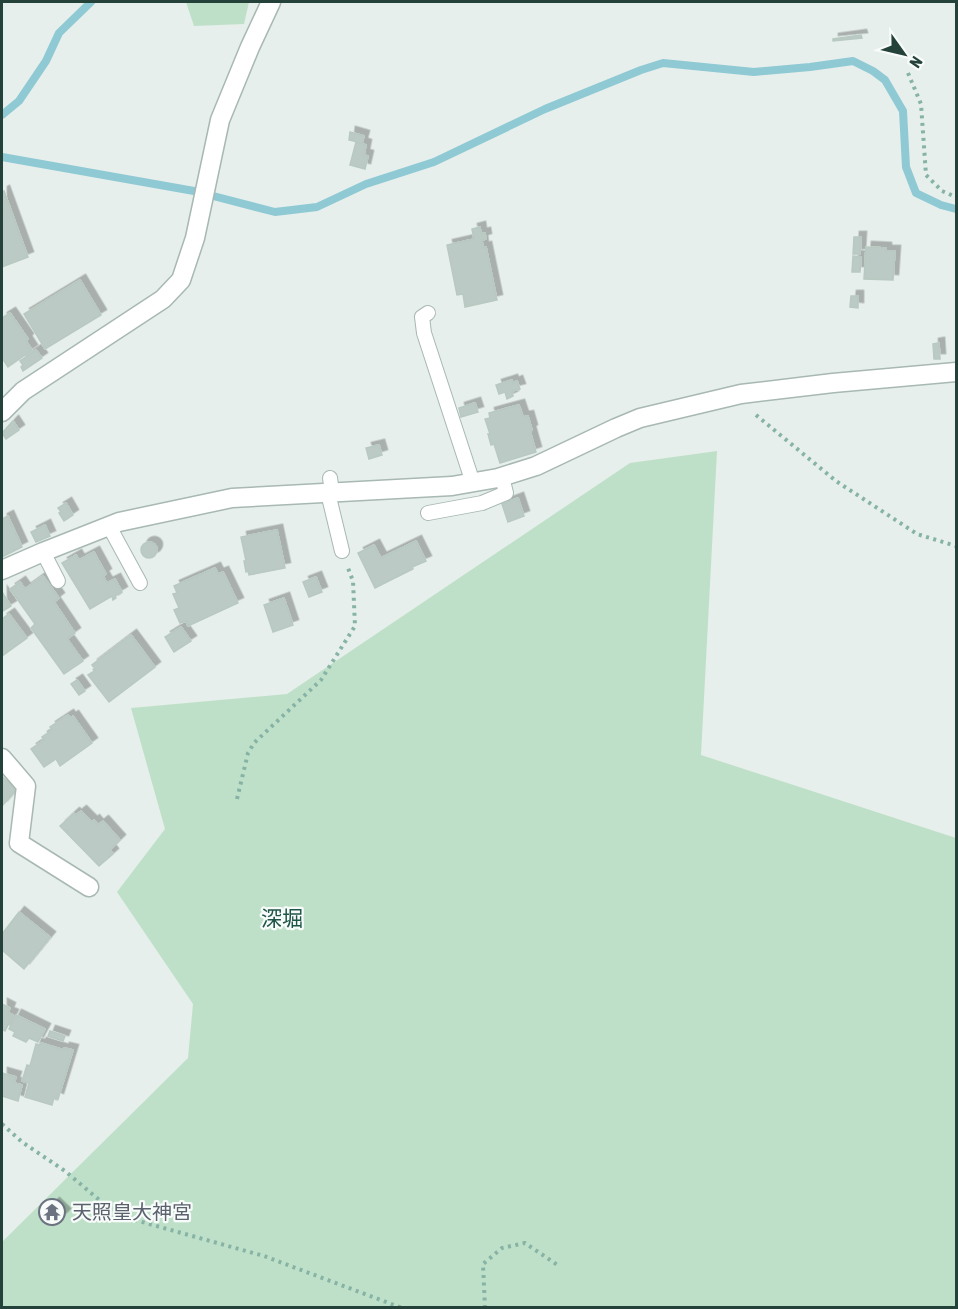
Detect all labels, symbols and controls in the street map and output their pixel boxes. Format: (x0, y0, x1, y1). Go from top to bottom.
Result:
north arrow (874, 24, 934, 84)
text: N (906, 53, 927, 71)
district label: 深堀 (261, 906, 303, 930)
temple icon: 天照皇大神宮 (37, 1197, 67, 1227)
place label: 天照皇大神宮 (72, 1200, 192, 1223)

